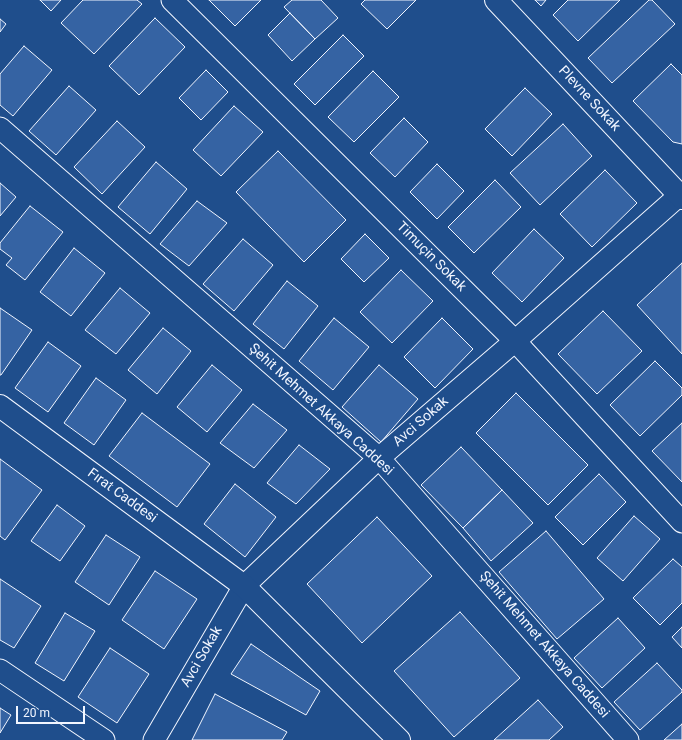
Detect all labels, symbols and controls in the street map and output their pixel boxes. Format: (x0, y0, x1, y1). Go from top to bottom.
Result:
street label: Plevne Sokak (555, 63, 623, 135)
street label: Timuçin Sokak (393, 219, 469, 295)
street label: Şehit Mehmet Akkaya Caddesi (245, 341, 397, 479)
street label: Avci Sokak (390, 393, 452, 451)
street label: Fırat Caddesi (84, 465, 160, 527)
street label: Şehit Mehmet Akkaya Caddesi (476, 568, 612, 722)
street label: Avci Sokak (178, 623, 226, 691)
scale bar (18, 698, 87, 724)
text: 20 m (23, 706, 50, 720)

